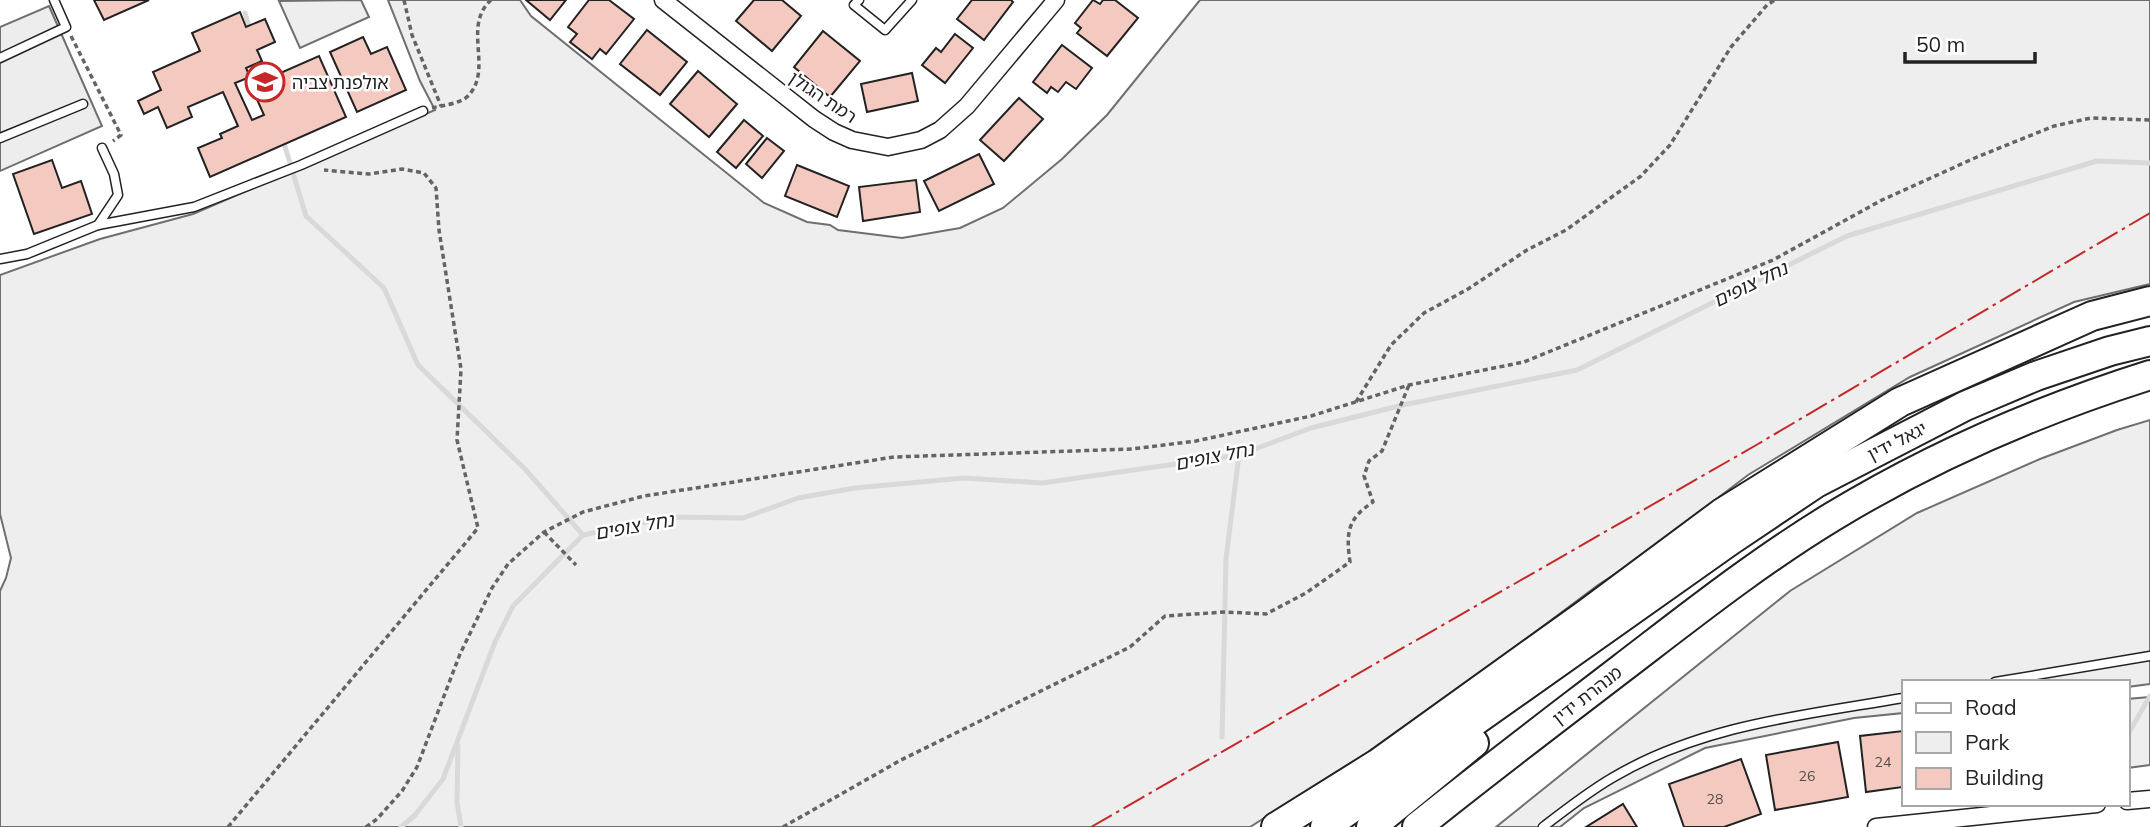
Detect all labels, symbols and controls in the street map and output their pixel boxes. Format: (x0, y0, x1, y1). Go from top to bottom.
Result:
scale bar (1905, 21, 2035, 65)
text: 50 m (1916, 31, 1965, 57)
school or university icon: אולפנת צביה (244, 61, 286, 103)
street label: רמת הגולן (785, 66, 861, 128)
place label: אולפנת צביה (292, 71, 389, 94)
water label: נחל צופים (1709, 255, 1793, 312)
street label: יגאל ידין (1863, 416, 1931, 466)
water label: נחל צופים (1172, 436, 1257, 475)
water label: נחל צופים (593, 507, 677, 545)
street label: מנהרת ידין (1547, 661, 1627, 729)
legend (1902, 680, 2129, 806)
text: Road (1965, 694, 2016, 720)
text: Park (1965, 729, 2009, 755)
house number: 24 (1875, 753, 1892, 771)
text: Building (1965, 764, 2044, 790)
house number: 26 (1799, 767, 1815, 785)
house number: 28 (1707, 790, 1723, 808)

